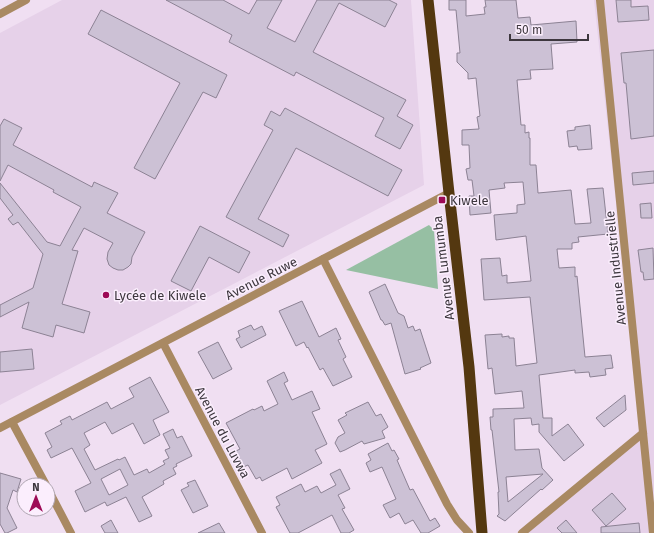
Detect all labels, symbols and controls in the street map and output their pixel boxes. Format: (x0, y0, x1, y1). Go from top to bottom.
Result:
scale bar (510, 16, 588, 42)
text: 50 m (516, 23, 542, 37)
place label: Kiwele (450, 193, 489, 208)
marker: Kiwele (437, 195, 447, 205)
street label: Avenue Industrielle (602, 210, 629, 326)
street label: Avenue Lumumba (430, 215, 457, 321)
street label: Avenue Ruwe (223, 254, 300, 303)
place label: Lycée de Kiwele (114, 288, 206, 303)
marker: Lycée de Kiwele (101, 290, 111, 300)
street label: Avenue du Luvwa (192, 384, 253, 481)
north arrow (16, 477, 56, 517)
text: N (32, 481, 40, 494)

